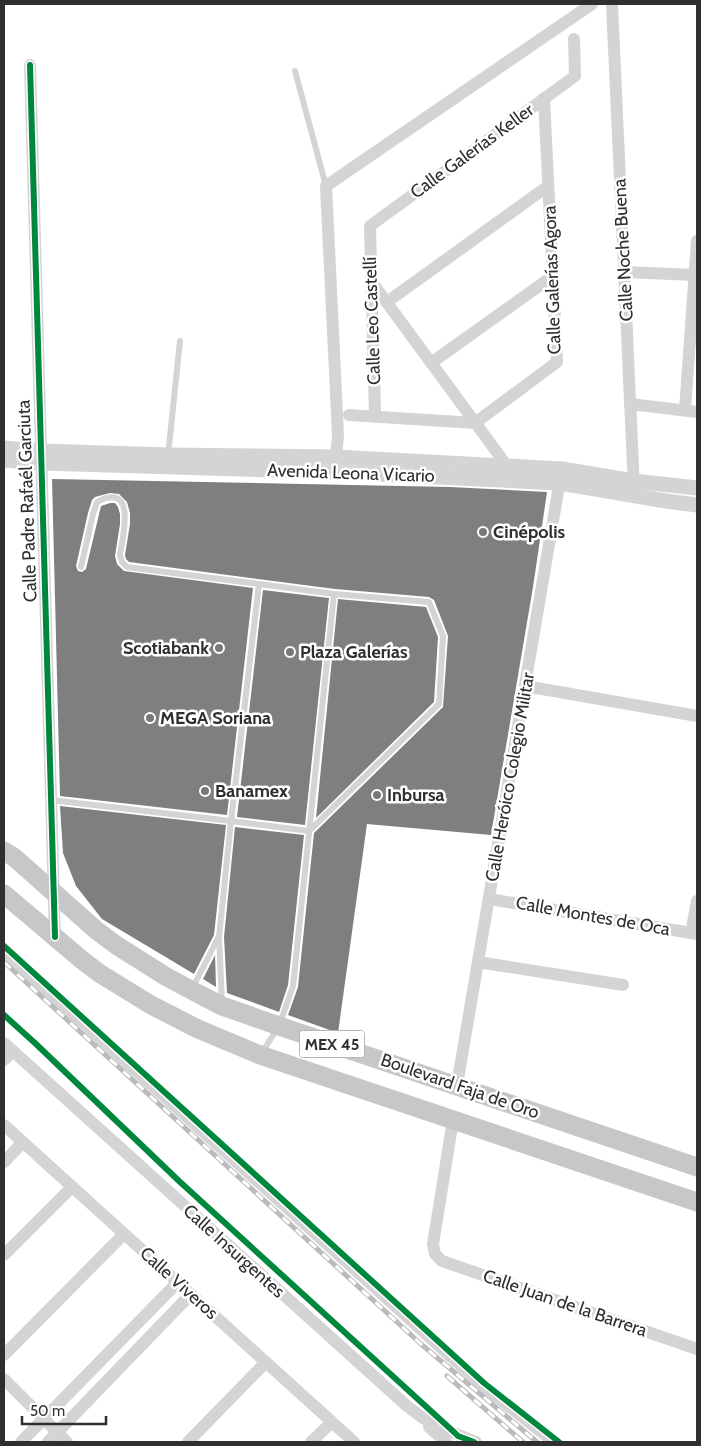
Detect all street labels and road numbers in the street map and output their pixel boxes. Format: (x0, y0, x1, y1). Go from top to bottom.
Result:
street label: Calle Galerías Keller (406, 99, 538, 203)
street label: Calle Noche Buena (608, 178, 638, 322)
street label: Calle Galerías Agora (538, 205, 566, 355)
street label: Calle Leo Castellí (359, 256, 385, 385)
street label: Calle Padre Rafaél Garciuta (12, 399, 42, 603)
street label: Avenida Leona Vicario (267, 459, 435, 487)
street label: Calle Heróico Colegio Militar (481, 670, 539, 883)
street label: Calle Montes de Oca (514, 892, 672, 940)
road number: MEX 45 (300, 1030, 364, 1058)
street label: Boulevard Faja de Oro (378, 1049, 542, 1123)
street label: Calle Insurgentes (179, 1200, 289, 1302)
street label: Calle Viveros (135, 1242, 223, 1324)
street label: Calle Juan de la Barrera (480, 1265, 650, 1342)

